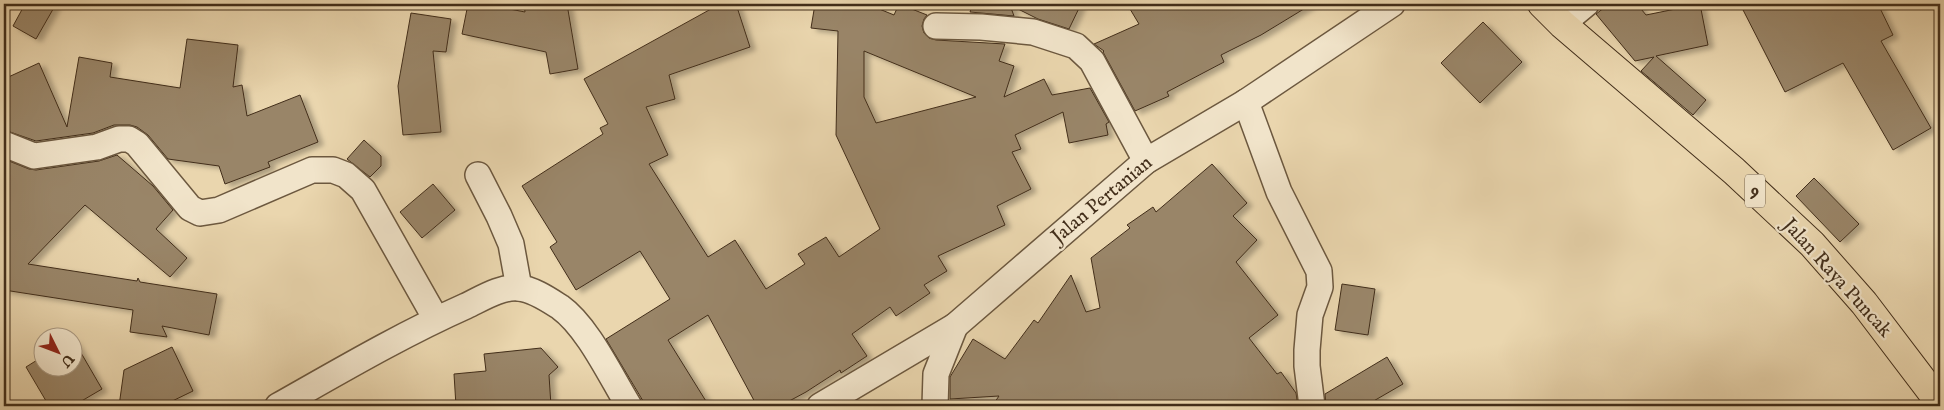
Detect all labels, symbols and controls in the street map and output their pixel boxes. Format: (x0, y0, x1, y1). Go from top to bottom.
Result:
street label: Jalan Pertanian (1045, 150, 1158, 251)
road number: 9 (1745, 175, 1765, 208)
street label: Jalan Raya Puncak (1775, 212, 1897, 343)
north arrow (32, 328, 82, 378)
text: U (55, 349, 78, 371)

